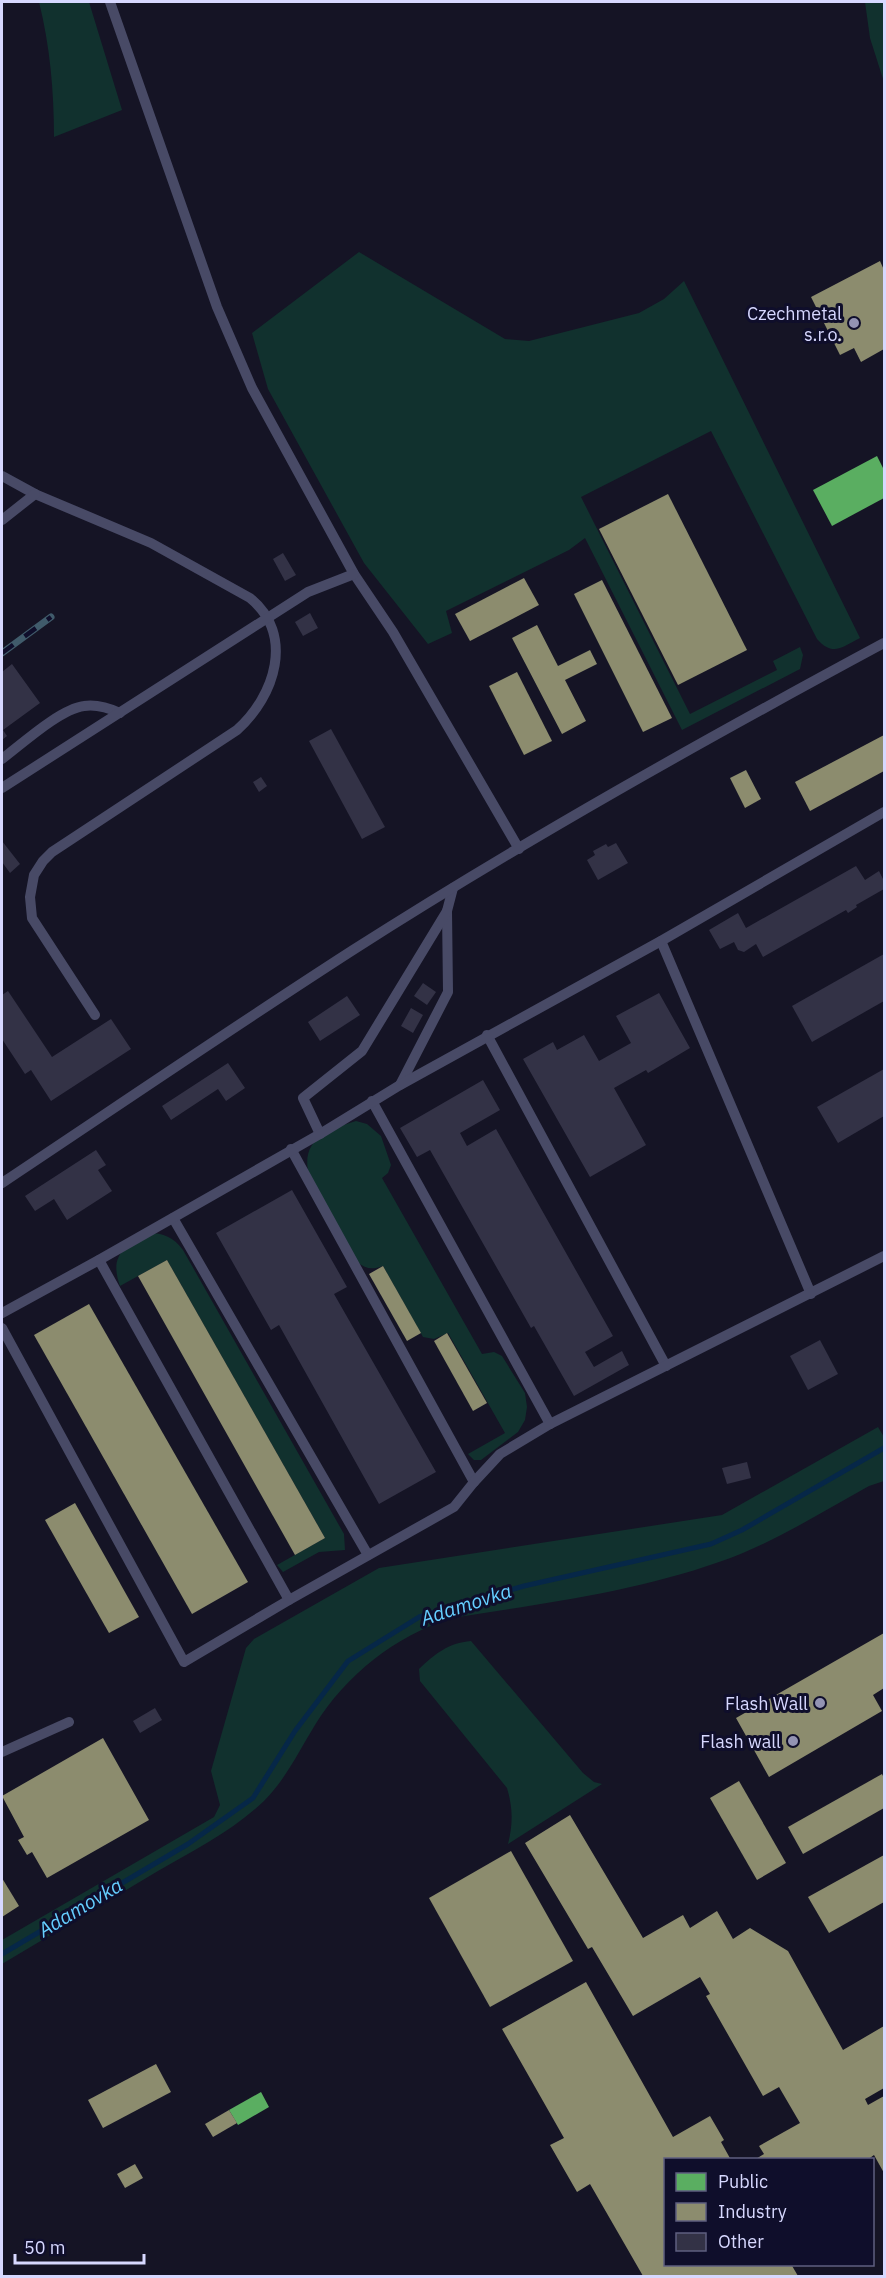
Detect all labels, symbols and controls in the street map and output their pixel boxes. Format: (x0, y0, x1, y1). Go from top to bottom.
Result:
place label: Czechmetal s.r.o. (747, 302, 842, 346)
marker: Czechmetal s.r.o. (847, 316, 861, 330)
water label: Adamovka (416, 1577, 515, 1632)
place label: Flash Wall (725, 1692, 808, 1715)
marker: Flash Wall (813, 1696, 827, 1710)
place label: Flash wall (700, 1730, 781, 1753)
marker: Flash wall (786, 1734, 800, 1748)
water label: Adamovka (32, 1871, 127, 1943)
legend (664, 2158, 874, 2266)
text: Public (718, 2170, 768, 2193)
text: Industry (718, 2200, 787, 2223)
scale bar (15, 2227, 144, 2265)
text: Other (718, 2230, 764, 2253)
text: 50 m (24, 2236, 66, 2259)

